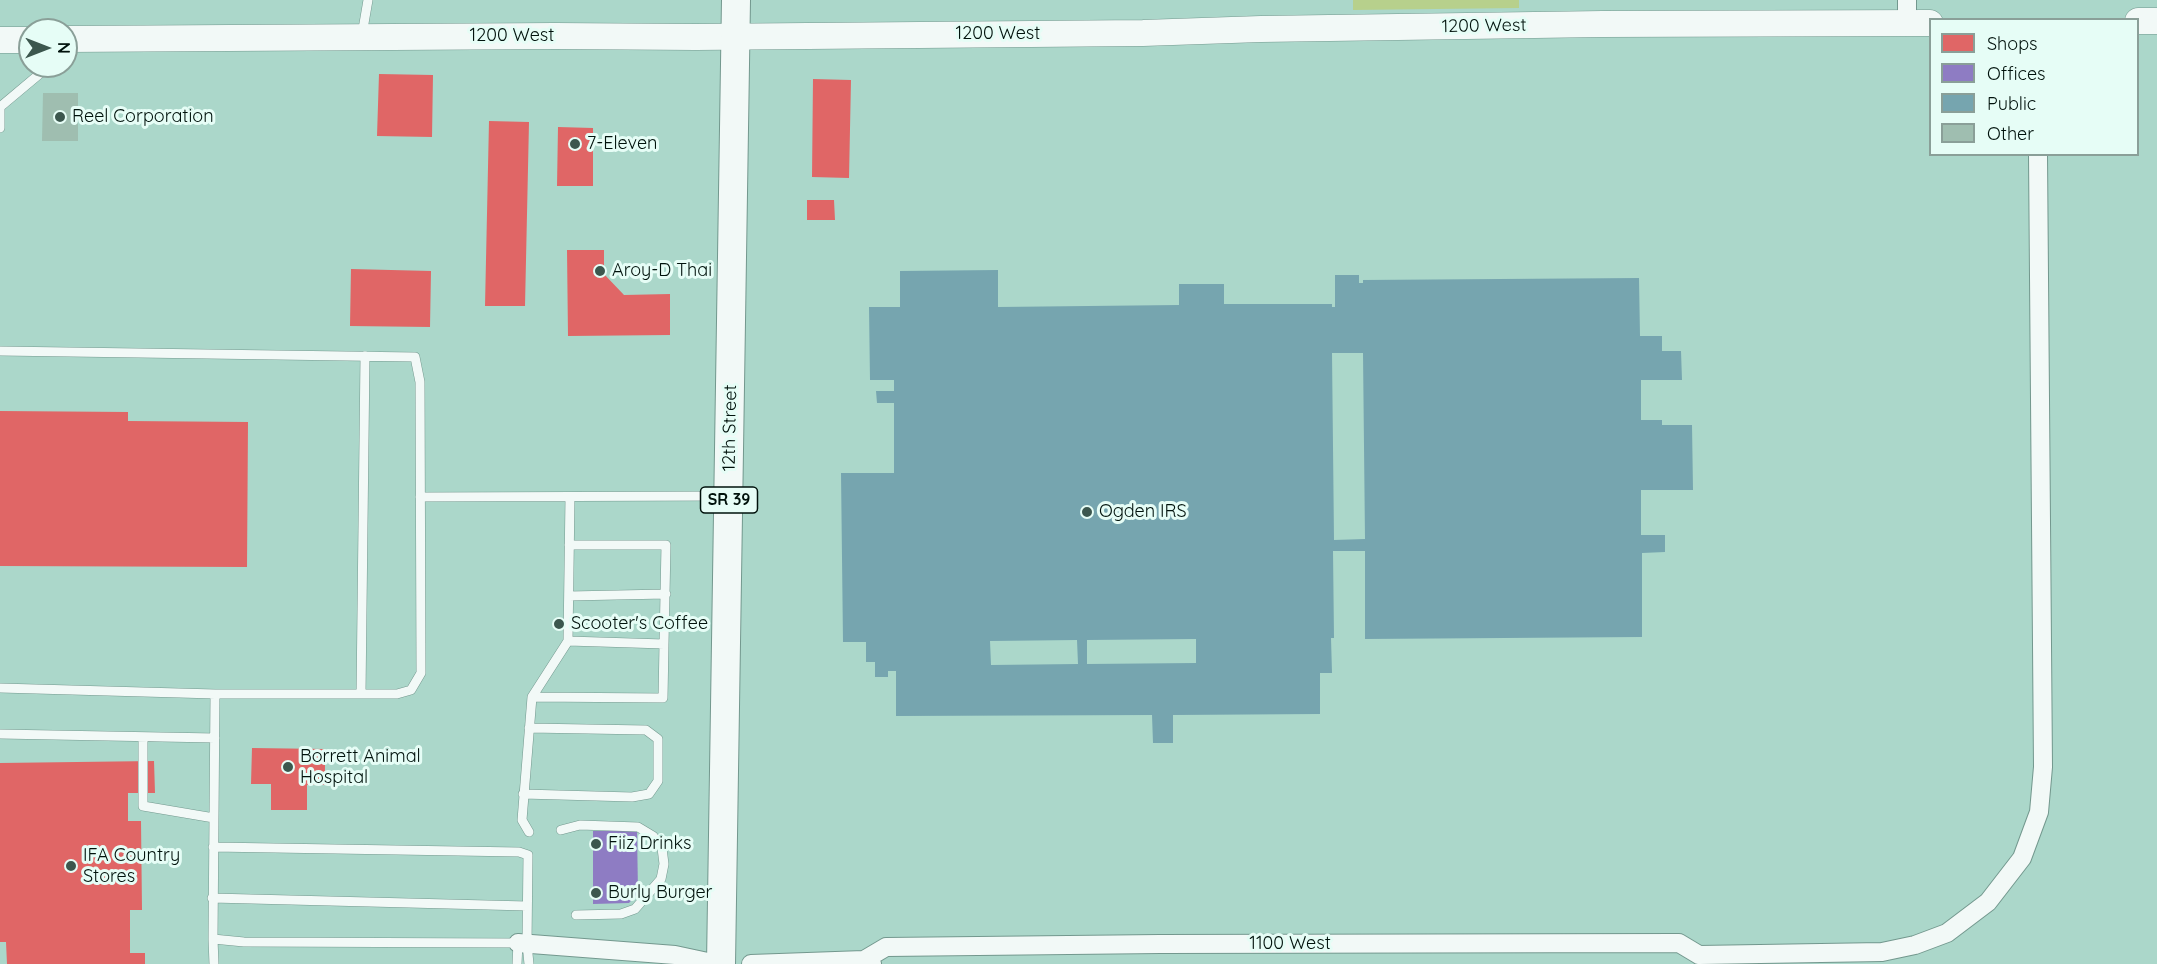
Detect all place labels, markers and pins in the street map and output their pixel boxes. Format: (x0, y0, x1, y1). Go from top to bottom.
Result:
place label: Reel Corporation (72, 106, 214, 128)
marker: Reel Corporation (53, 110, 67, 124)
place label: 7-Eleven (587, 133, 658, 155)
marker: 7-Eleven (568, 137, 582, 151)
place label: Aroy-D Thai (612, 260, 712, 282)
marker: Aroy-D Thai (593, 264, 607, 278)
place label: Ogden IRS (1099, 501, 1187, 523)
marker: Ogden IRS (1080, 505, 1094, 519)
place label: Scooter's Coffee (571, 613, 708, 635)
marker: Scooter's Coffee (552, 617, 566, 631)
place label: Borrett Animal Hospital (300, 746, 421, 789)
marker: Borrett Animal Hospital (281, 760, 295, 774)
place label: Fiiz Drinks (608, 833, 692, 855)
marker: Fiiz Drinks (589, 837, 603, 851)
place label: IFA Country Stores (83, 845, 180, 888)
marker: IFA Country Stores (64, 859, 78, 873)
place label: Burly Burger (608, 882, 712, 904)
marker: Burly Burger (589, 886, 603, 900)

